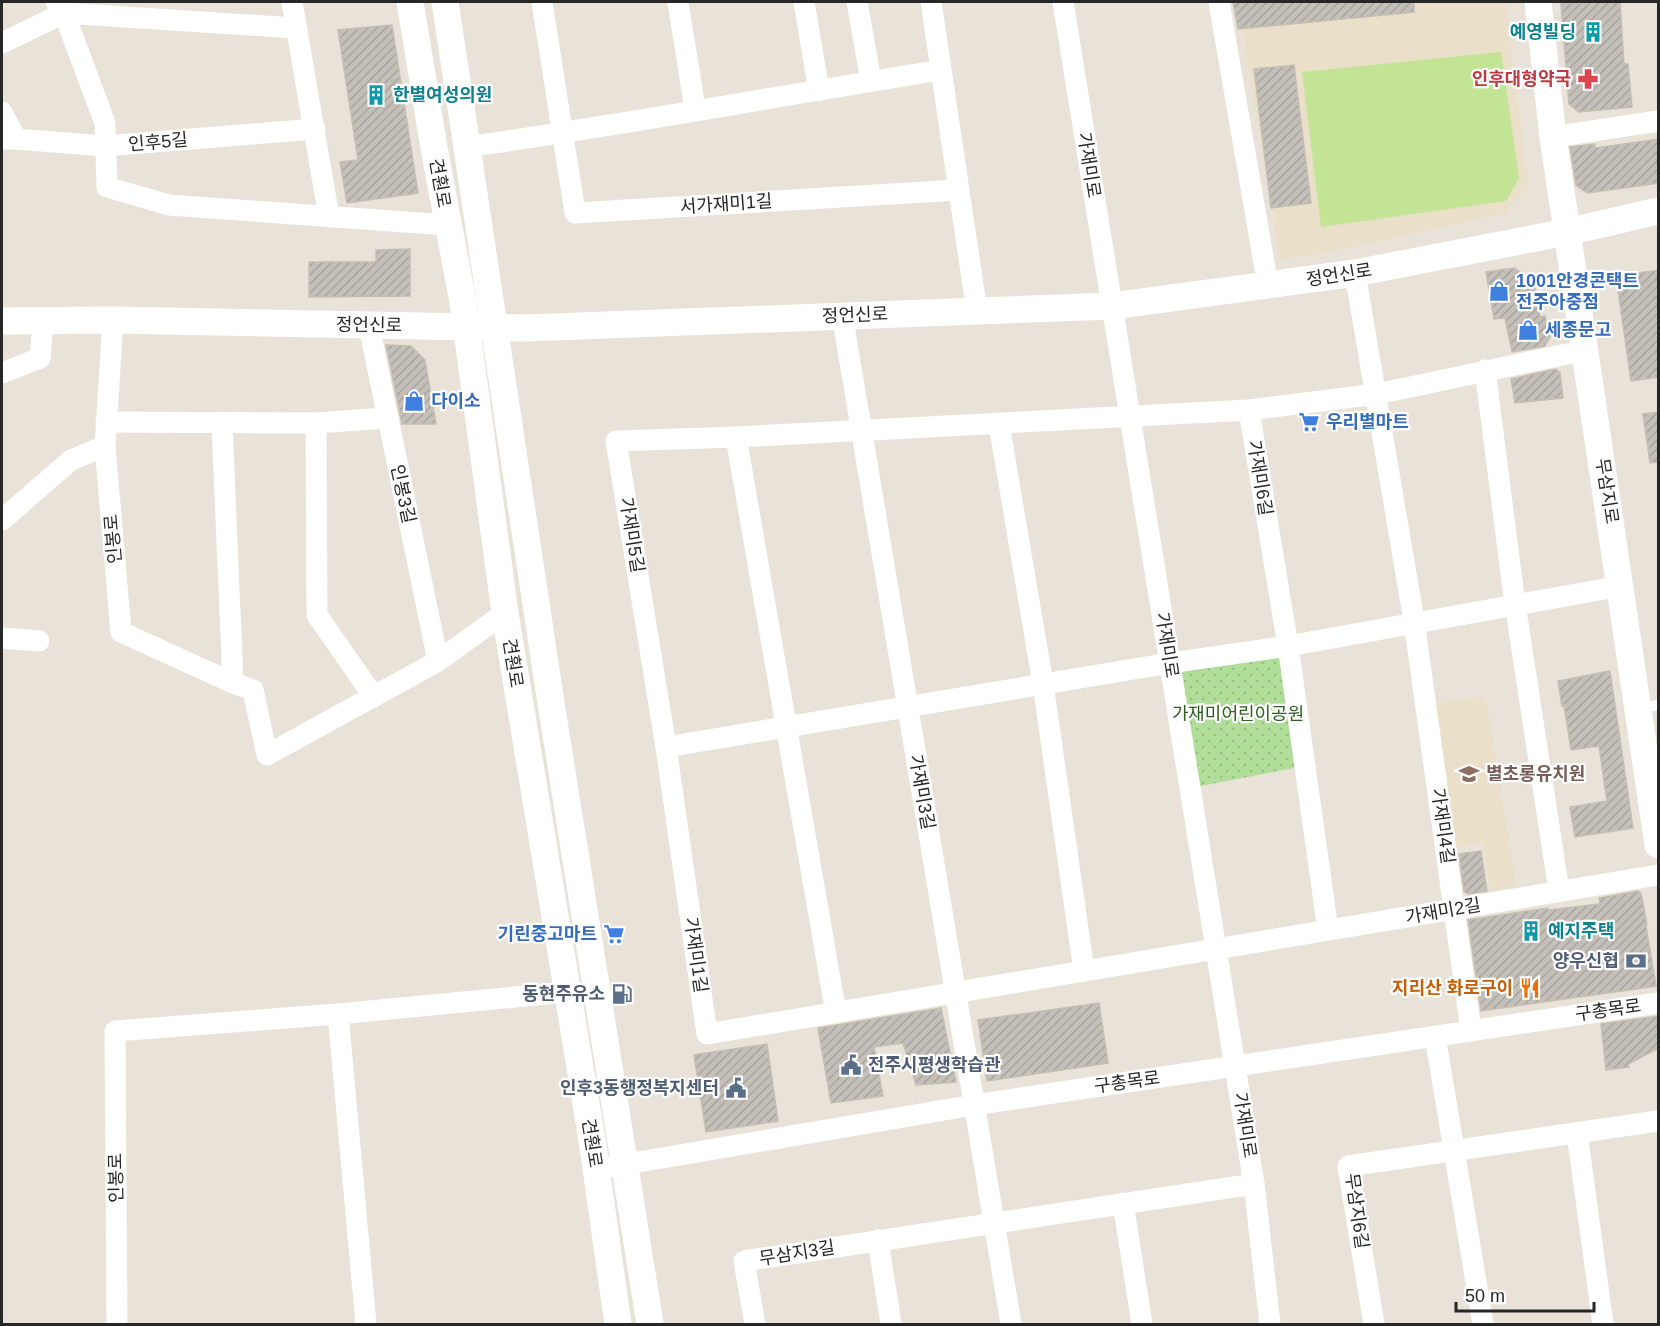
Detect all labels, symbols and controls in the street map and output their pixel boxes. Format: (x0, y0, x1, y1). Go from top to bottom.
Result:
building icon: 예영빌딩 (1581, 20, 1605, 44)
place label: 예영빌딩 (1510, 22, 1576, 42)
pharmacy icon: 인후대형약국 (1576, 67, 1600, 91)
place label: 인후대형약국 (1472, 69, 1571, 89)
building icon: 한별여성의원 (364, 83, 388, 107)
place label: 한별여성의원 (393, 85, 492, 105)
street label: 인후5길 (127, 129, 189, 155)
street label: 가재미로 (1074, 131, 1104, 199)
street label: 견훤로 (426, 157, 454, 209)
street label: 서가재미1길 (679, 191, 773, 217)
street label: 정언신로 (1305, 260, 1373, 290)
place label: 1001안경콘택트 전주아중점 (1516, 271, 1639, 312)
shop icon: 1001안경콘택트 전주아중점 (1487, 279, 1511, 303)
street label: 정언신로 (822, 304, 888, 326)
street label: 정언신로 (336, 314, 402, 336)
shop icon: 세종문고 (1516, 318, 1540, 342)
place label: 세종문고 (1545, 320, 1611, 340)
shop icon: 다이소 (402, 389, 426, 413)
place label: 다이소 (431, 391, 481, 411)
supermarket icon: 우리별마트 (1297, 410, 1321, 434)
place label: 우리별마트 (1326, 412, 1409, 432)
street label: 가재미6길 (1244, 439, 1276, 517)
street label: 무삼지로 (1592, 457, 1622, 525)
street label: 인봉3길 (387, 463, 419, 525)
street label: 가재미5길 (616, 496, 648, 574)
street label: 인봉로 (101, 513, 125, 565)
street label: 가재미로 (1152, 611, 1182, 679)
street label: 견훤로 (499, 637, 527, 689)
park label: 가재미어린이공원 (1172, 704, 1304, 724)
street label: 가재미3길 (906, 753, 938, 831)
school or university icon: 별초롱유치원 (1457, 762, 1481, 786)
place label: 별초롱유치원 (1486, 764, 1585, 784)
street label: 가재미4길 (1428, 787, 1458, 865)
street label: 가재미2길 (1404, 895, 1482, 927)
street label: 가재미1길 (681, 916, 711, 994)
building icon: 예지주택 (1519, 919, 1543, 943)
place label: 예지주택 (1548, 921, 1614, 941)
supermarket icon: 기린중고마트 (602, 922, 626, 946)
place label: 기린중고마트 (498, 924, 597, 944)
bank icon: 양우신협 (1624, 949, 1648, 973)
place label: 양우신협 (1553, 951, 1619, 971)
restaurant icon: 지리산 화로구이 (1518, 976, 1542, 1000)
place label: 지리산 화로구이 (1392, 978, 1513, 998)
fuel station icon: 동현주유소 (610, 982, 634, 1006)
place label: 동현주유소 (522, 984, 605, 1004)
street label: 구총목로 (1574, 995, 1642, 1025)
public building icon: 전주시평생학습관 (839, 1053, 863, 1077)
place label: 전주시평생학습관 (868, 1055, 1001, 1075)
street label: 구총목로 (1093, 1067, 1161, 1097)
public building icon: 인후3동행정복지센터 (724, 1076, 748, 1100)
place label: 인후3동행정복지센터 (560, 1078, 719, 1098)
street label: 가재미로 (1230, 1091, 1260, 1159)
street label: 견훤로 (578, 1117, 606, 1169)
street label: 인봉로 (106, 1153, 126, 1203)
street label: 무삼지6길 (1342, 1172, 1372, 1250)
street label: 무삼지3길 (758, 1237, 836, 1269)
scale bar (1456, 1275, 1594, 1313)
text: 50 m (1465, 1286, 1505, 1306)

